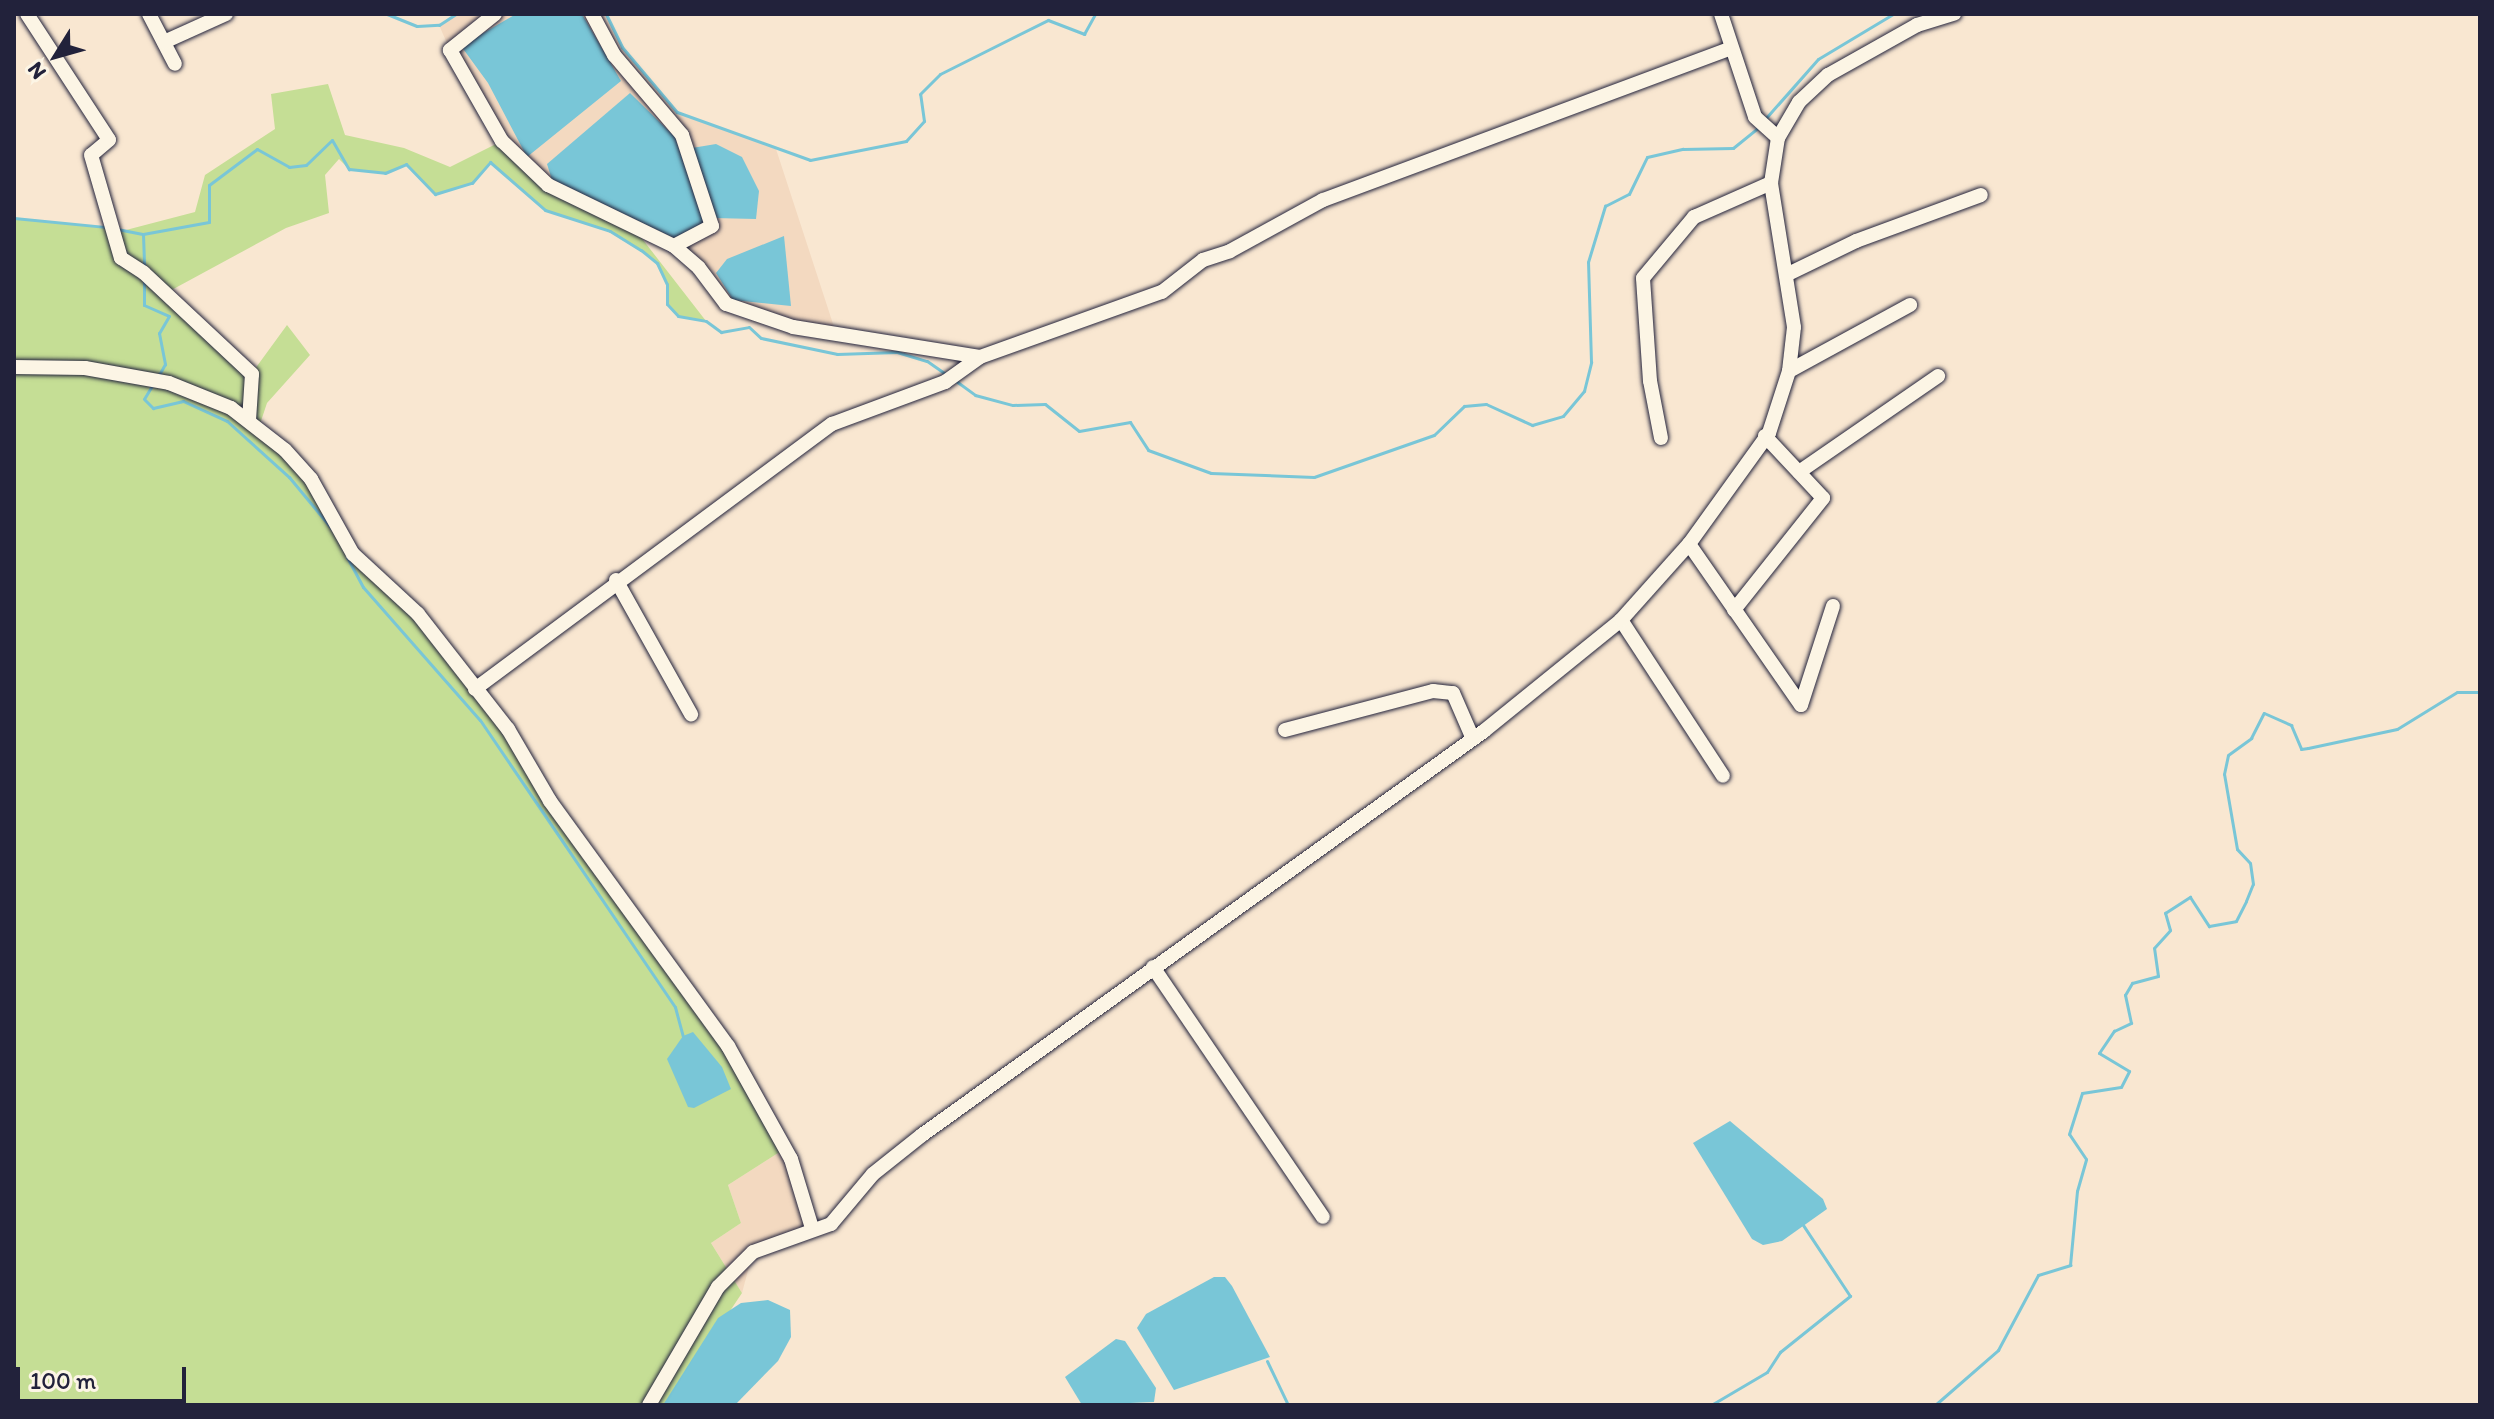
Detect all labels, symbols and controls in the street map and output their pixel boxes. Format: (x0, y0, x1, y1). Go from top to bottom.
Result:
north arrow (16, 16, 96, 96)
text: N (21, 57, 52, 85)
scale bar (20, 1351, 190, 1401)
text: 100 m (30, 1366, 96, 1395)

